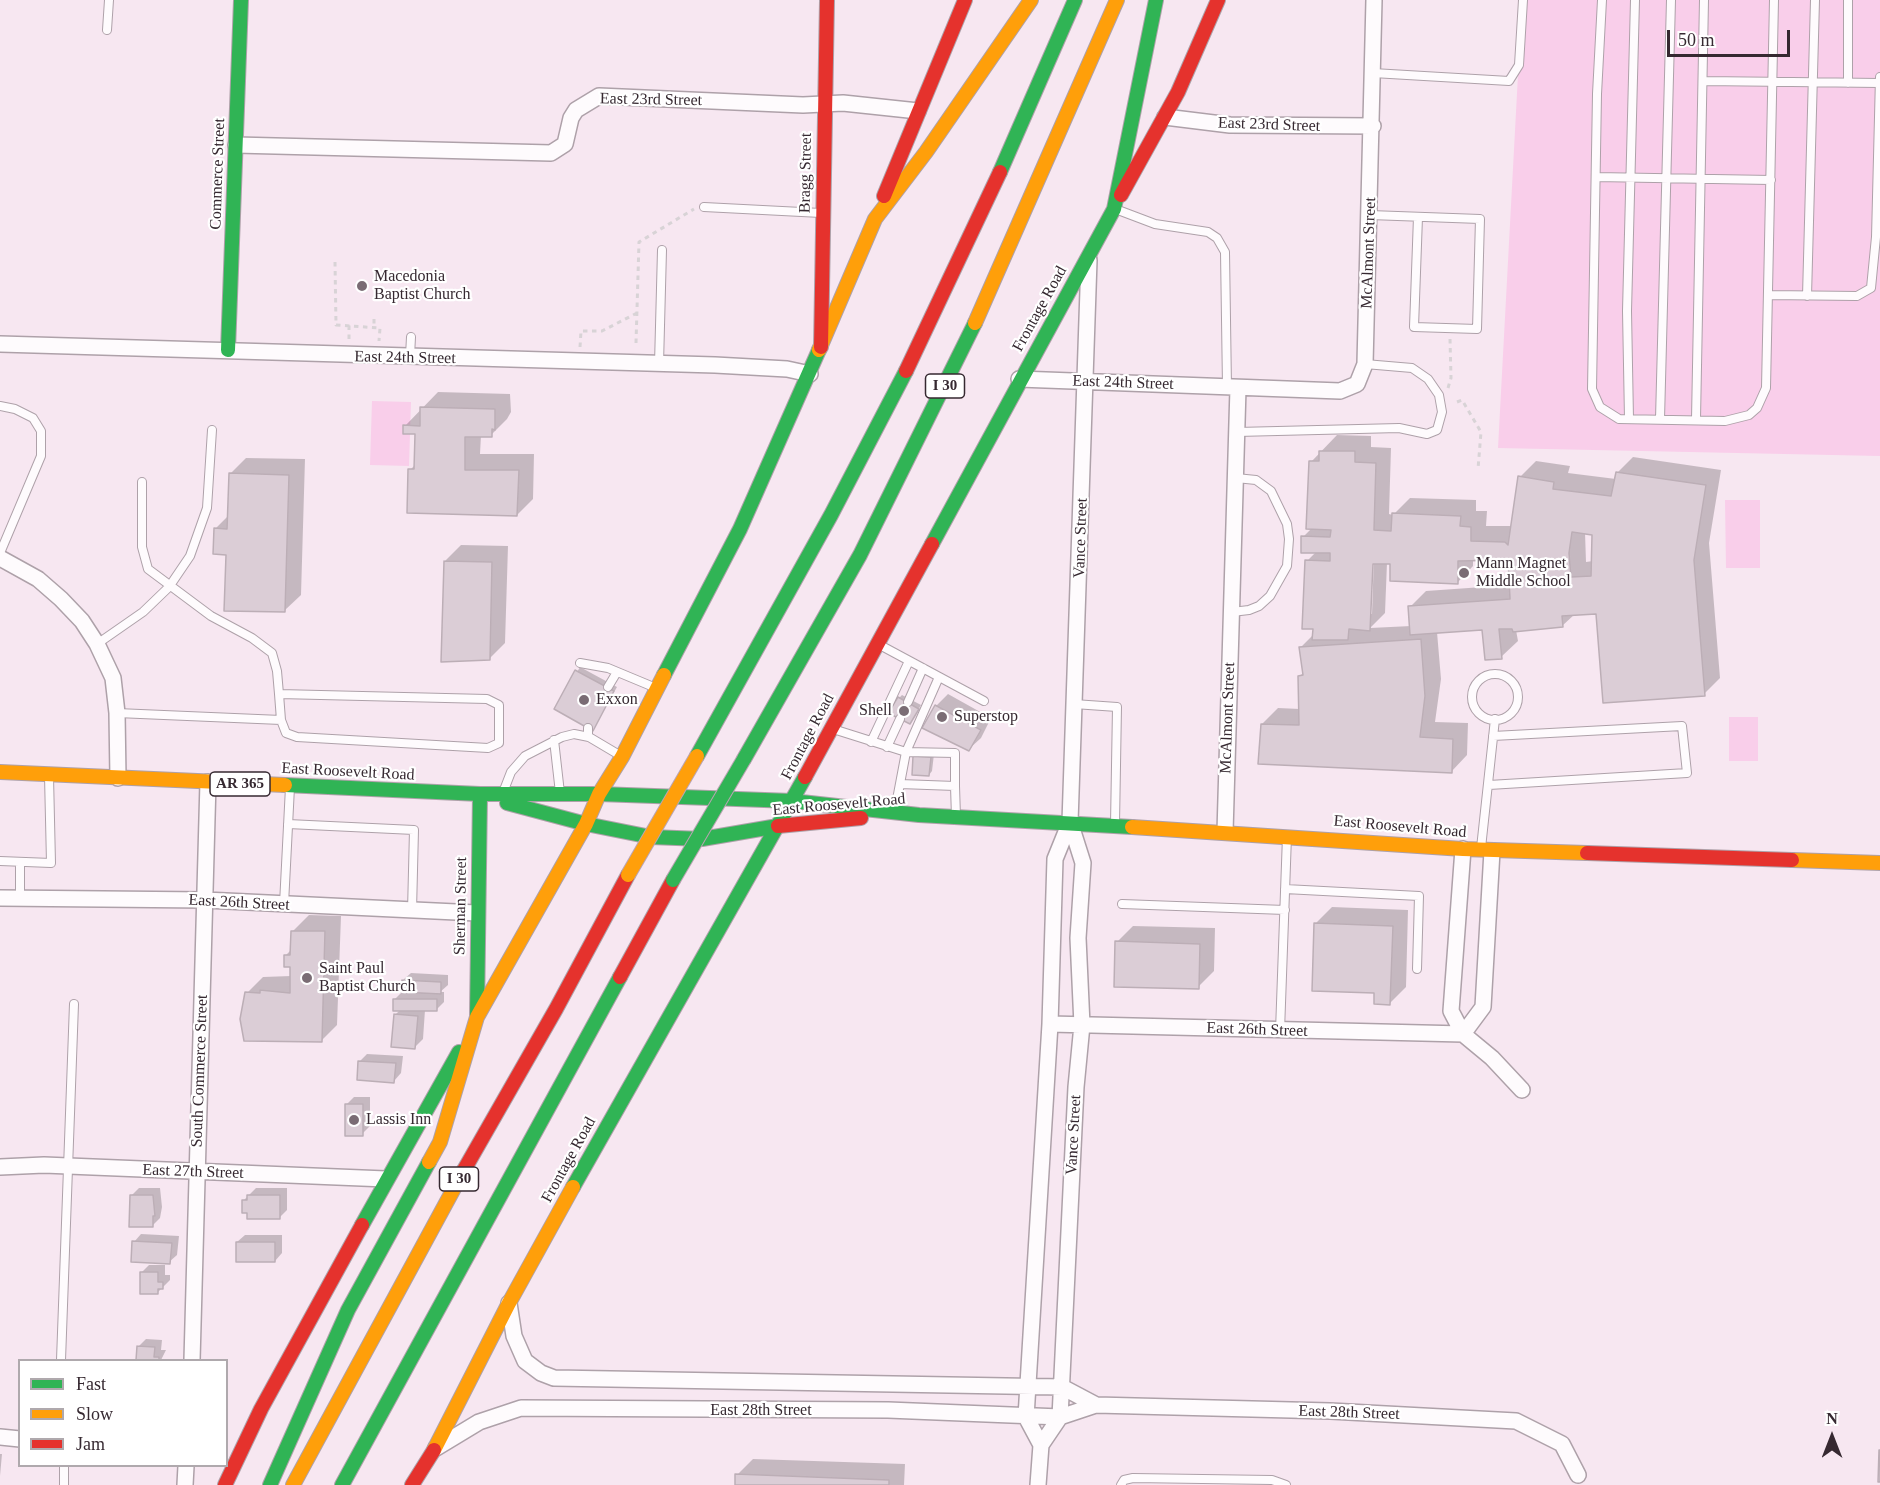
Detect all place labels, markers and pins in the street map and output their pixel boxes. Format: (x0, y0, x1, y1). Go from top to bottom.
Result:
place label: Macedonia Baptist Church (374, 267, 470, 305)
marker: Macedonia Baptist Church (355, 279, 369, 293)
place label: Mann Magnet Middle School (1476, 554, 1571, 592)
marker: Mann Magnet Middle School (1457, 566, 1471, 580)
place label: Exxon (596, 690, 638, 710)
marker: Exxon (577, 693, 591, 707)
place label: Shell (859, 701, 892, 721)
marker: Shell (897, 704, 911, 718)
place label: Superstop (954, 707, 1018, 727)
marker: Superstop (935, 710, 949, 724)
place label: Saint Paul Baptist Church (319, 959, 415, 997)
marker: Saint Paul Baptist Church (300, 971, 314, 985)
place label: Lassis Inn (366, 1110, 431, 1130)
marker: Lassis Inn (347, 1113, 361, 1127)

